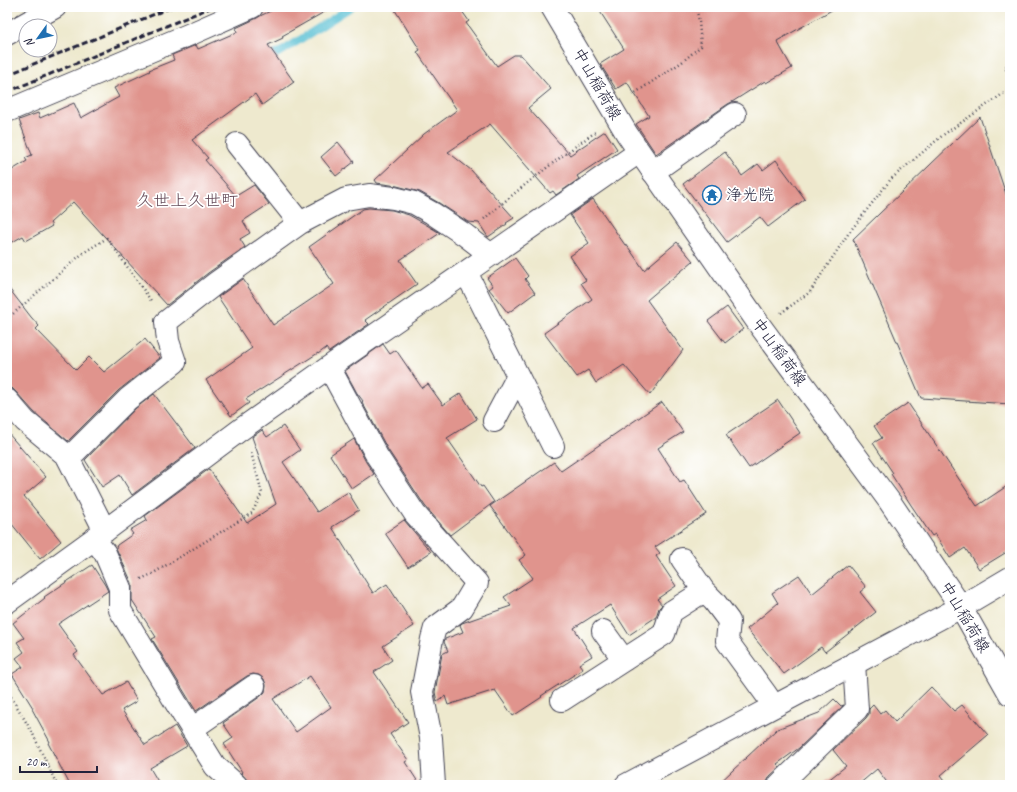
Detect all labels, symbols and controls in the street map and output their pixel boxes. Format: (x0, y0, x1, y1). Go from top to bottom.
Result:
north arrow (18, 18, 58, 58)
text: N (21, 35, 37, 50)
street label: 中山稲荷線 (568, 44, 626, 124)
temple icon: 浄光院 (701, 184, 723, 206)
place label: 浄光院 (726, 185, 774, 205)
district label: 久世上久世町 (136, 190, 238, 211)
street label: 中山稲荷線 (747, 314, 811, 390)
street label: 中山稲荷線 (936, 578, 994, 656)
scale bar (20, 748, 97, 774)
text: 20 m (26, 754, 48, 770)

